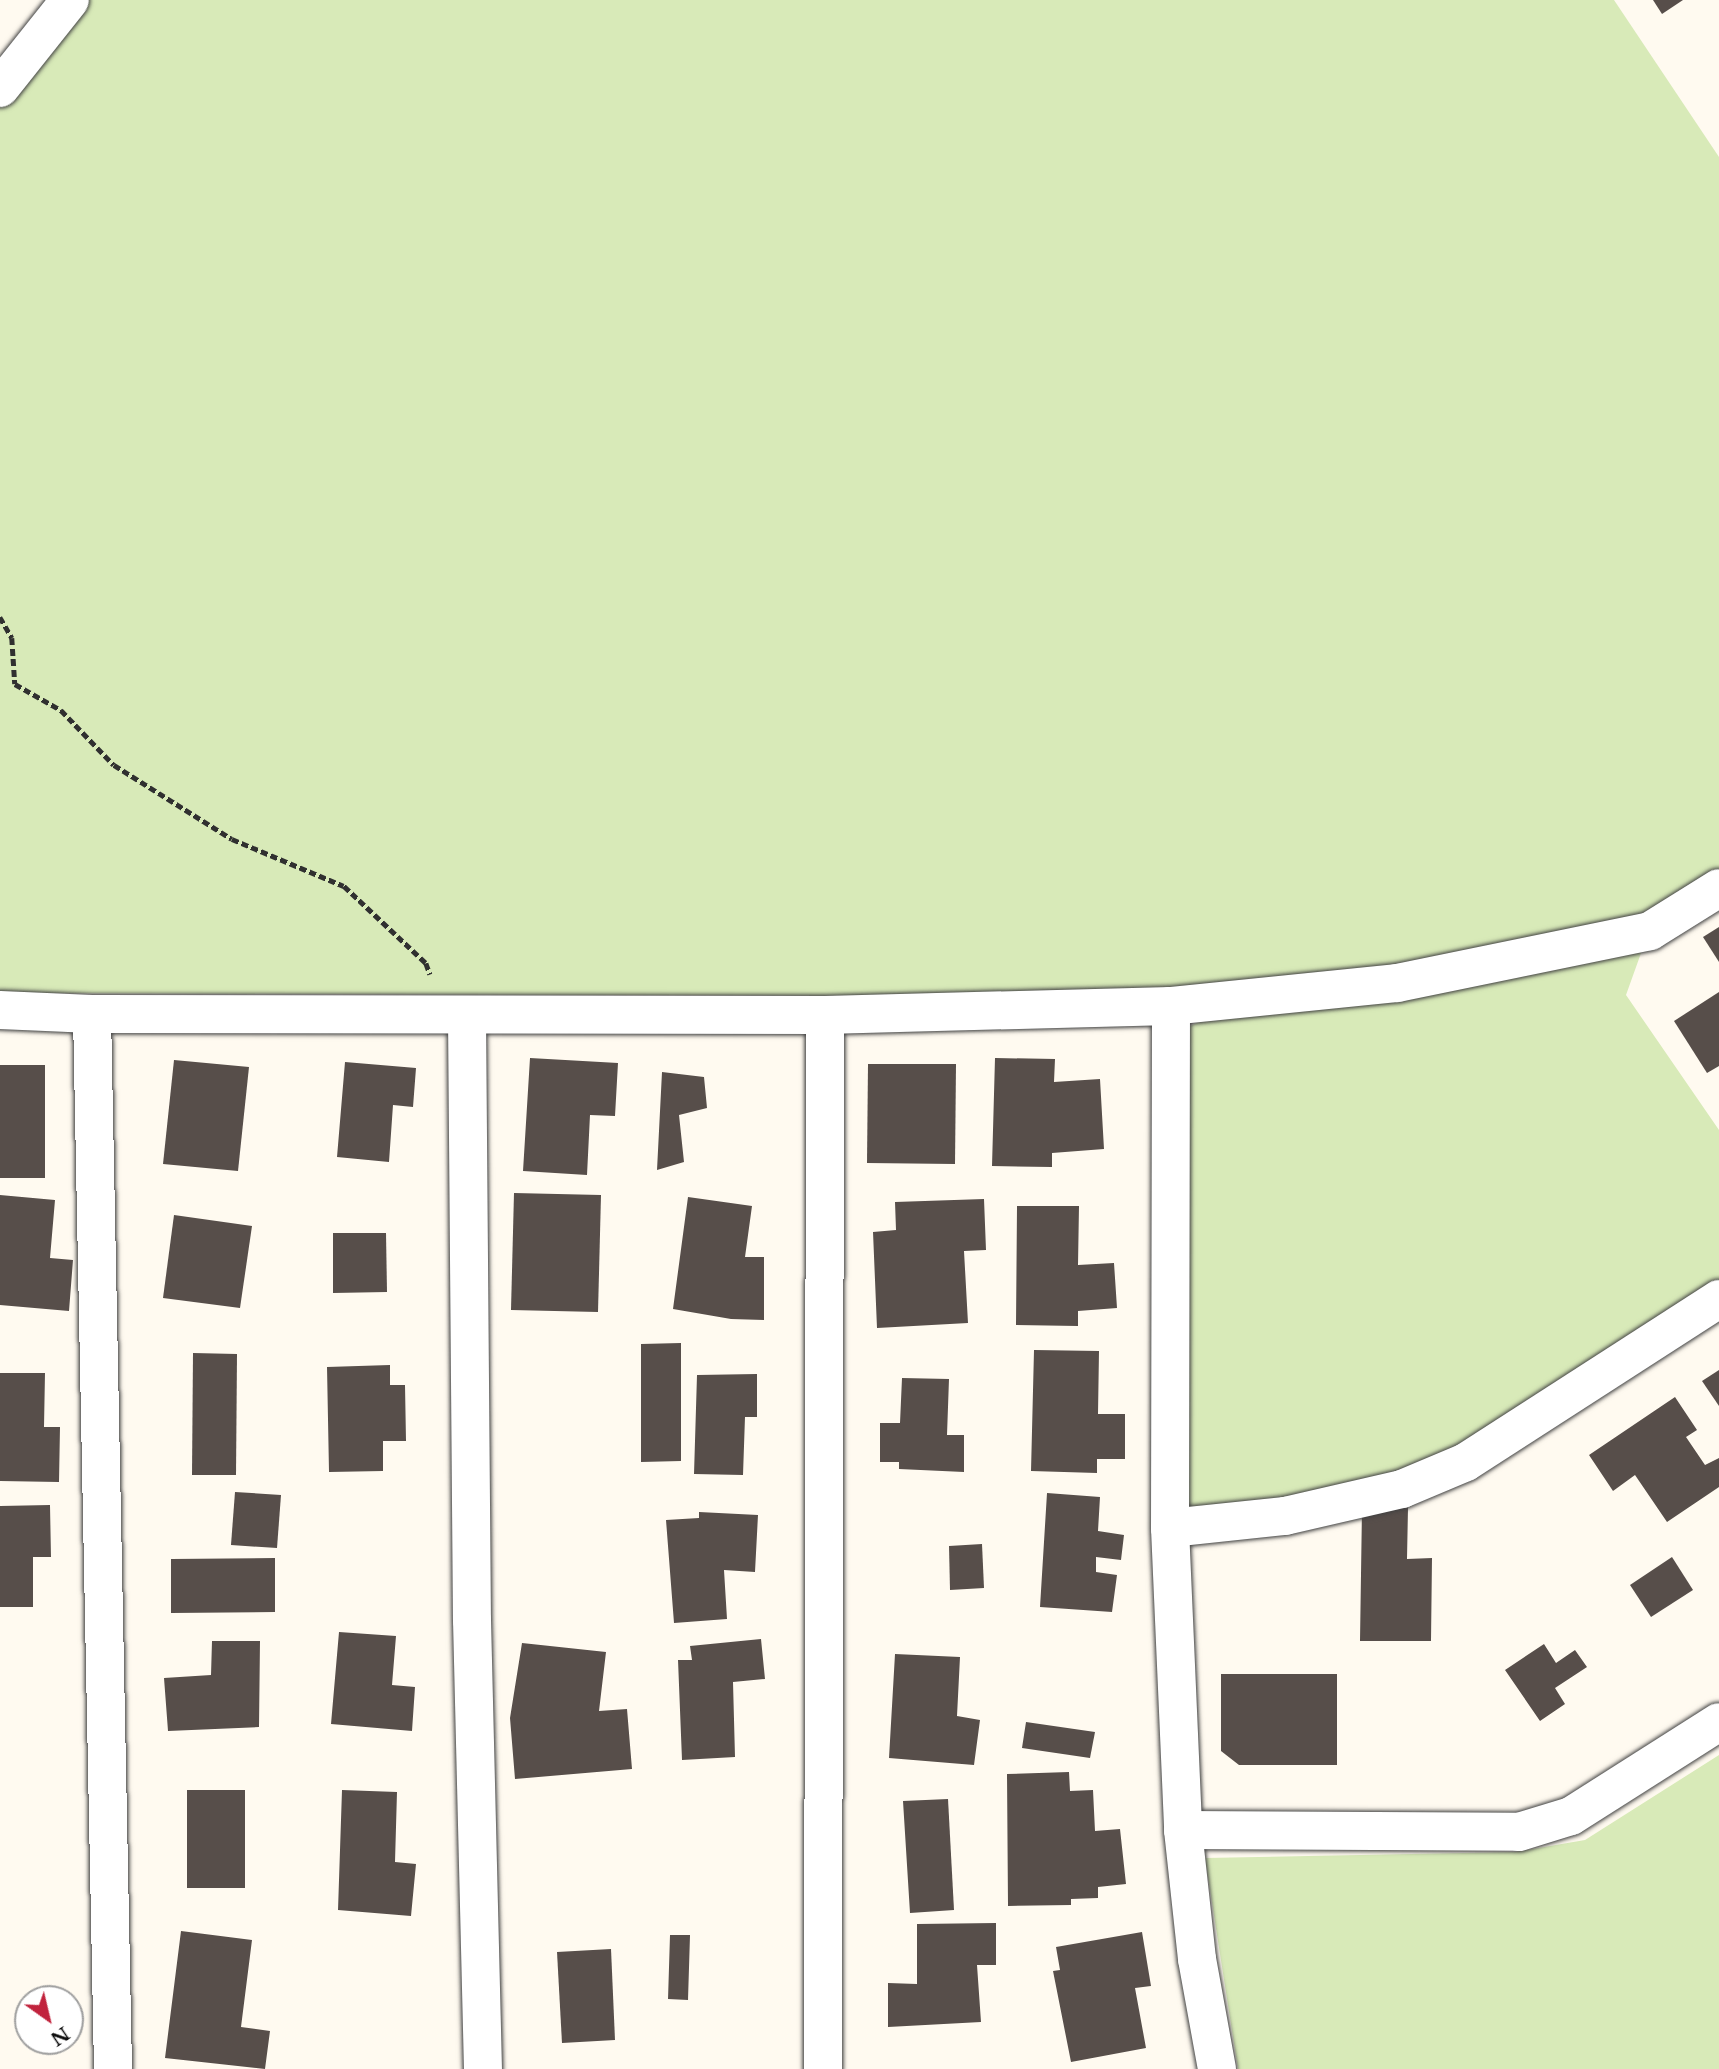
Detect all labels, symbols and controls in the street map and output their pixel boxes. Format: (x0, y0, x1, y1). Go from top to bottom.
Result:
north arrow (14, 1985, 84, 2055)
text: N (46, 2022, 74, 2051)

